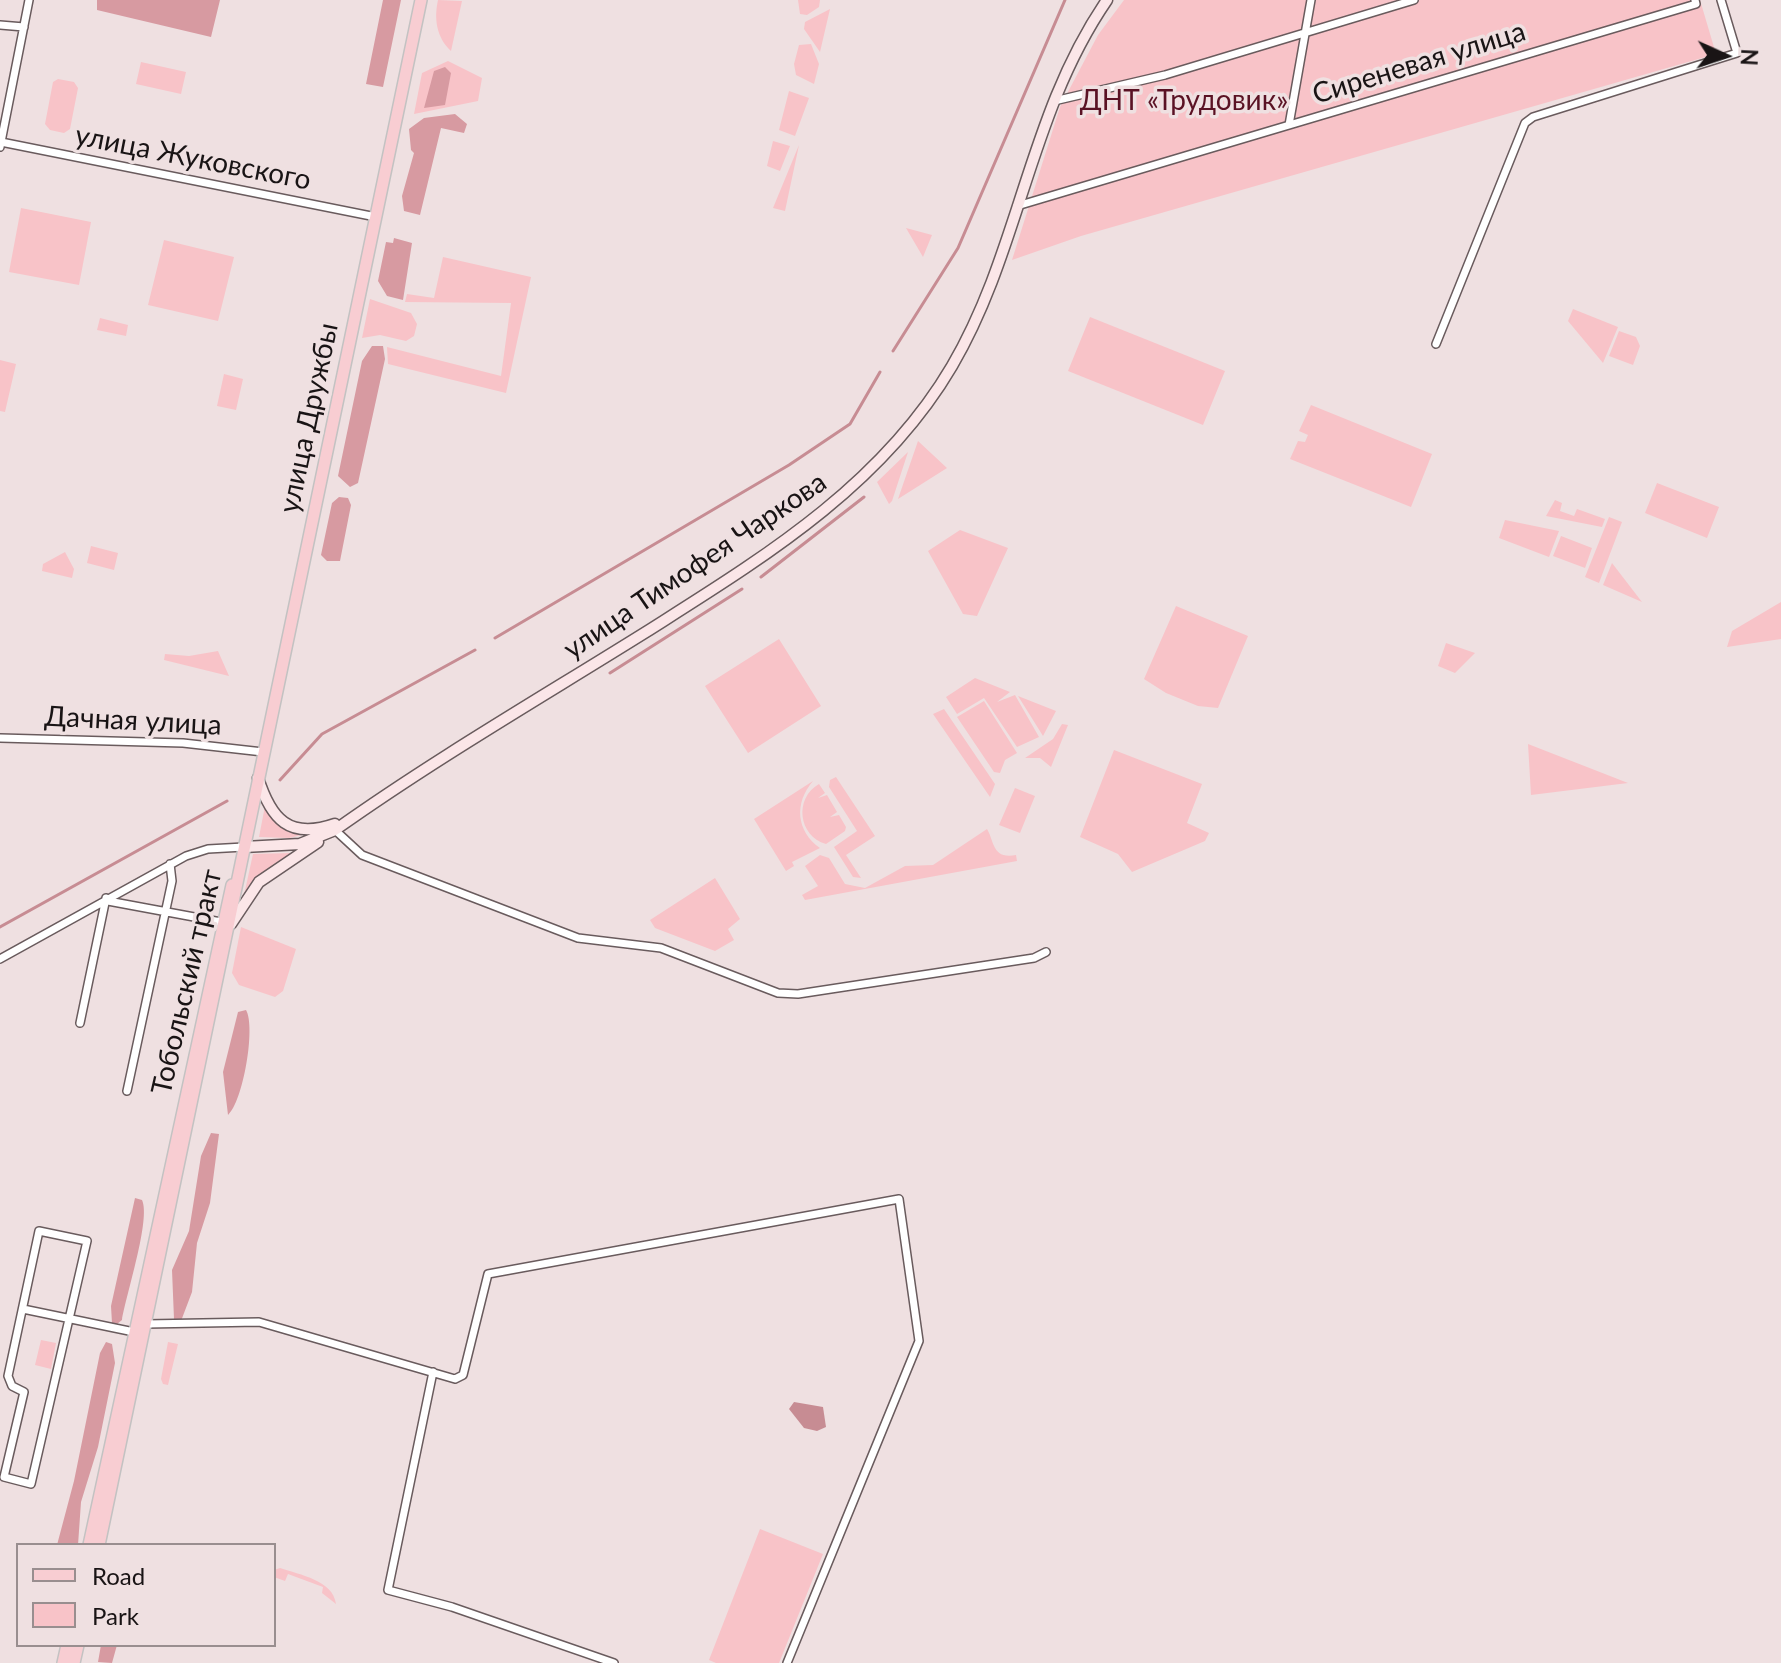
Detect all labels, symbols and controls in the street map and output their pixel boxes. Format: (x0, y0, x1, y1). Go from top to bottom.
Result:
street label: Сиреневая улица (1308, 15, 1530, 111)
north arrow (1685, 16, 1765, 96)
text: N (1736, 48, 1763, 66)
park label: ДНТ «Трудовик» (1080, 84, 1288, 118)
street label: улица Жуковского (72, 119, 314, 197)
street label: улица Дружбы (272, 320, 346, 516)
street label: улица Тимофея Чаркова (557, 465, 833, 667)
street label: Дачная улица (44, 700, 222, 742)
street label: Тобольский тракт (145, 866, 229, 1098)
legend (16, 1543, 276, 1647)
text: Road (92, 1561, 145, 1590)
text: Park (92, 1601, 139, 1630)

